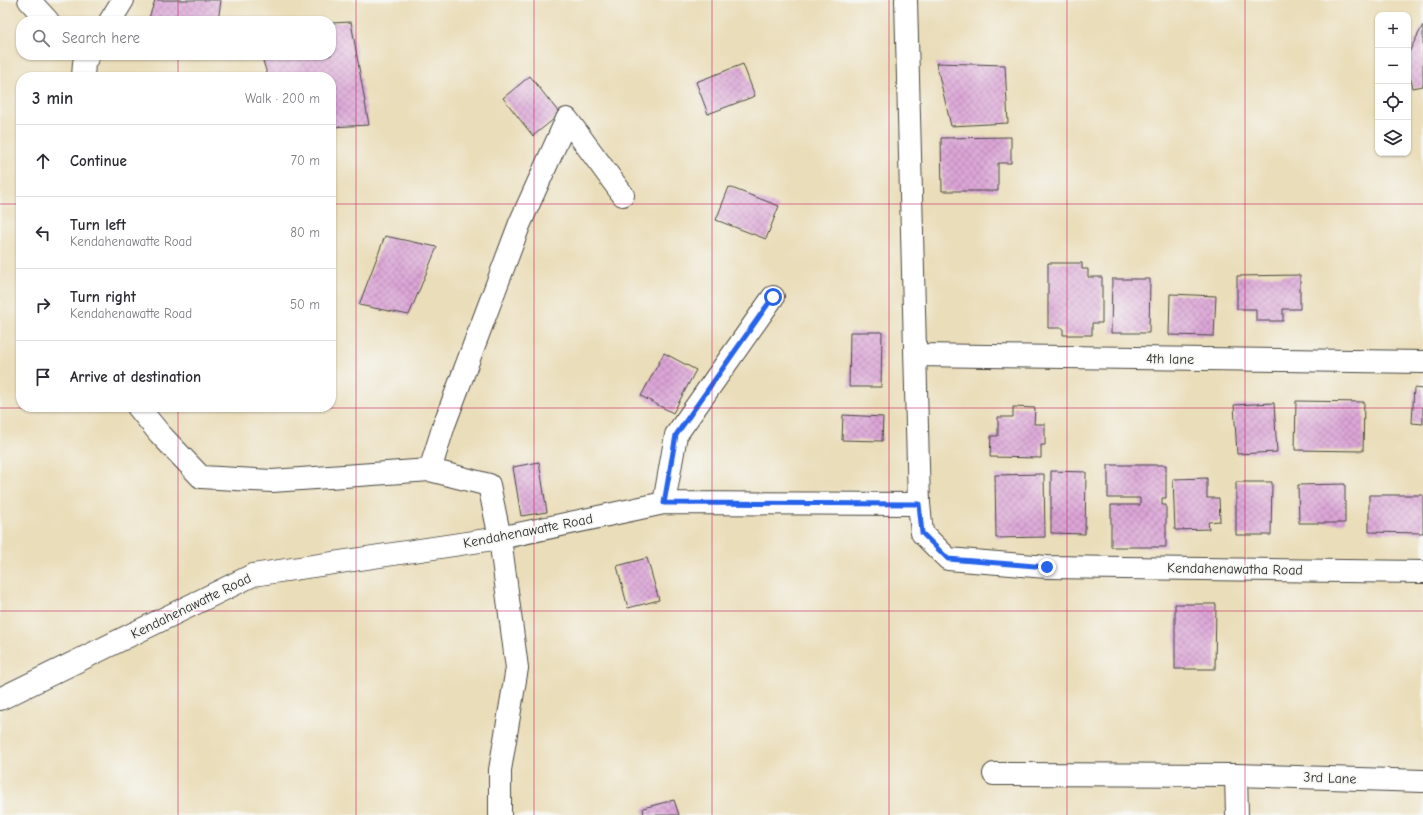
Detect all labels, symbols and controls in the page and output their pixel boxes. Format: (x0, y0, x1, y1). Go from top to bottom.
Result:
map controls (1375, 12, 1411, 156)
button: + (1375, 12, 1411, 48)
search box (16, 16, 336, 60)
icon: search (30, 27, 52, 49)
text: Search here (62, 29, 140, 47)
button: − (1375, 48, 1411, 84)
button: locate (1375, 84, 1411, 120)
text: 3 min (32, 89, 73, 108)
text: Walk · 200 m (245, 91, 320, 106)
button: layers (1375, 120, 1411, 156)
icon: ahead (32, 150, 54, 172)
text: Continue (70, 152, 127, 170)
text: 70 m (291, 153, 320, 168)
text: Turn left (70, 216, 126, 234)
icon: left (32, 222, 54, 244)
text: 80 m (290, 225, 320, 240)
text: Kendahenawatte Road (70, 234, 192, 249)
text: Turn right (70, 288, 136, 306)
route start (764, 288, 782, 306)
icon: right (32, 294, 54, 316)
text: 50 m (290, 297, 320, 312)
text: Kendahenawatte Road (70, 306, 192, 321)
street label: 4th lane (1146, 350, 1194, 368)
icon: arrive (32, 366, 54, 388)
text: Arrive at destination (70, 368, 201, 386)
street label: Kendahenawatte Road (462, 510, 594, 552)
route end (1038, 558, 1056, 576)
street label: Kendahenawatha Road (1167, 559, 1303, 579)
street label: Kendahenawatte Road (128, 570, 254, 642)
street label: 3rd Lane (1303, 769, 1357, 787)

